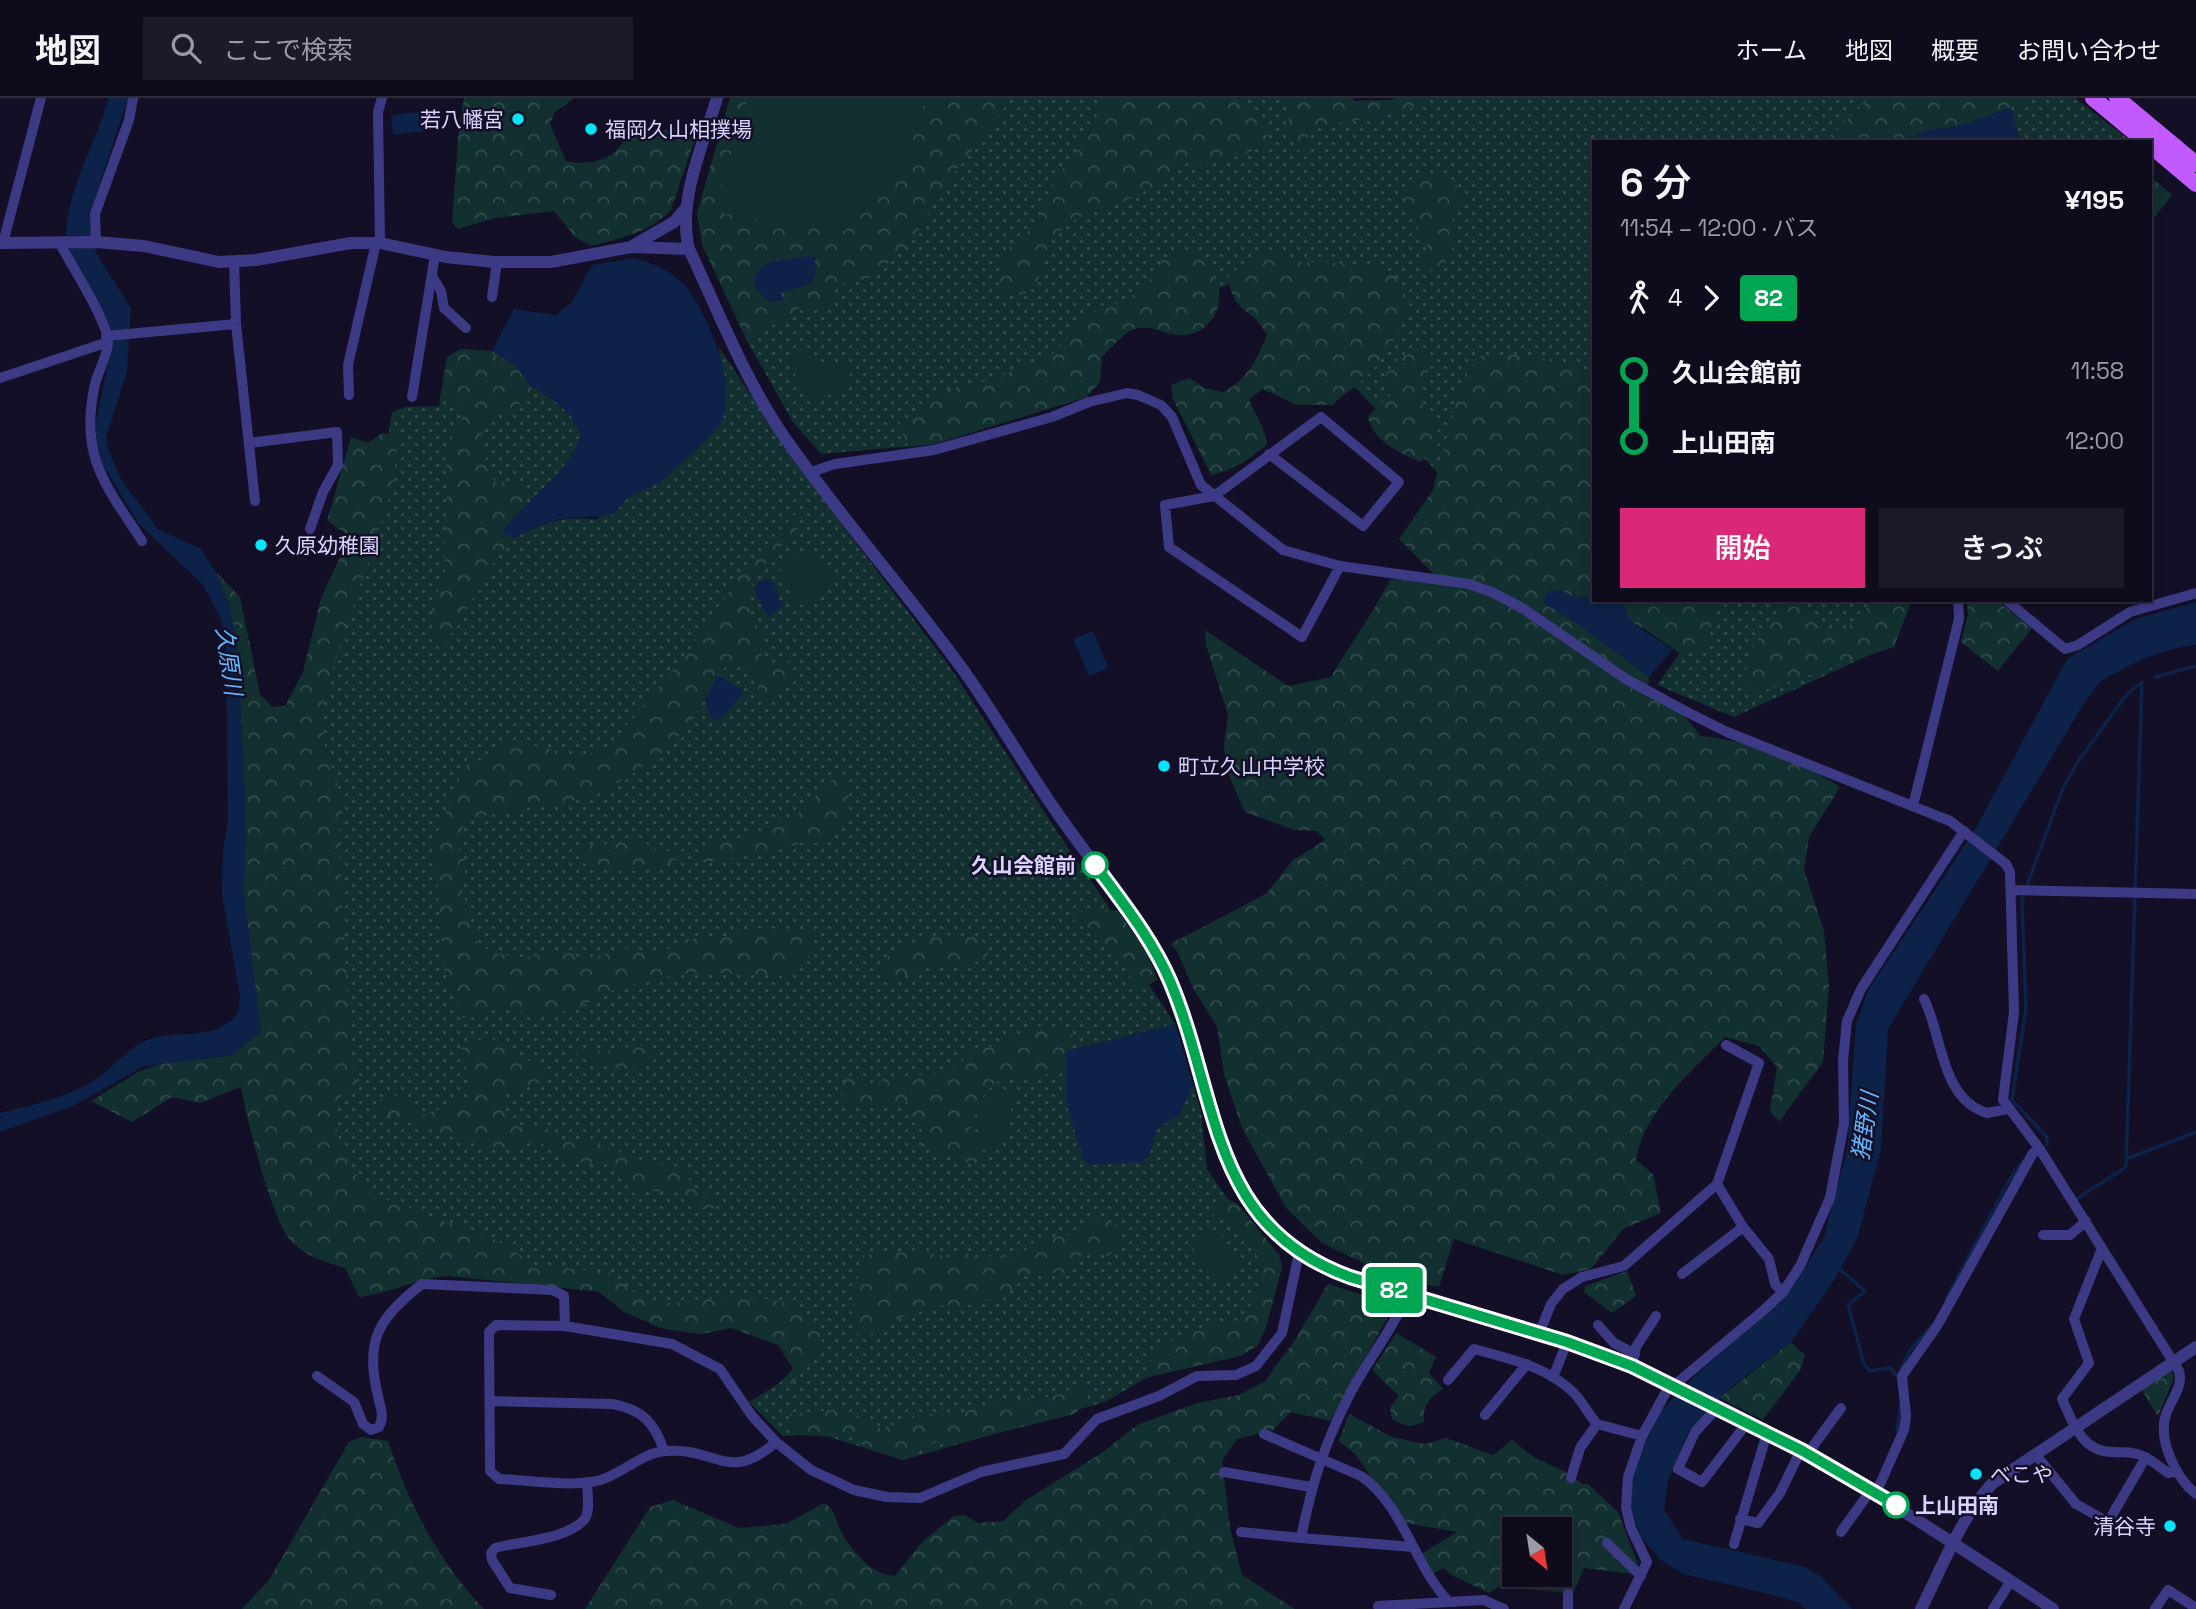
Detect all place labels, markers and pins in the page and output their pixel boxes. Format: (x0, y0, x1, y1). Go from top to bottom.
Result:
place label: 若八幡宮 (420, 106, 504, 133)
marker: 若八幡宮 (510, 111, 526, 127)
place label: 福岡久山相撲場 (605, 116, 752, 143)
marker: 福岡久山相撲場 (583, 121, 599, 137)
place label: 久原幼稚園 (275, 532, 380, 559)
marker: 久原幼稚園 (253, 537, 269, 553)
place label: 町立久山中学校 (1178, 753, 1325, 780)
marker: 町立久山中学校 (1156, 758, 1172, 774)
place label: 久山会館前 (971, 852, 1076, 879)
marker: 久山会館前 (1082, 852, 1108, 878)
place label: べこや (1990, 1461, 2053, 1488)
marker: べこや (1968, 1466, 1984, 1482)
marker: 上山田南 (1883, 1492, 1909, 1518)
place label: 上山田南 (1915, 1492, 1999, 1519)
place label: 清谷寺 (2093, 1513, 2156, 1540)
marker: 清谷寺 (2162, 1518, 2178, 1534)

